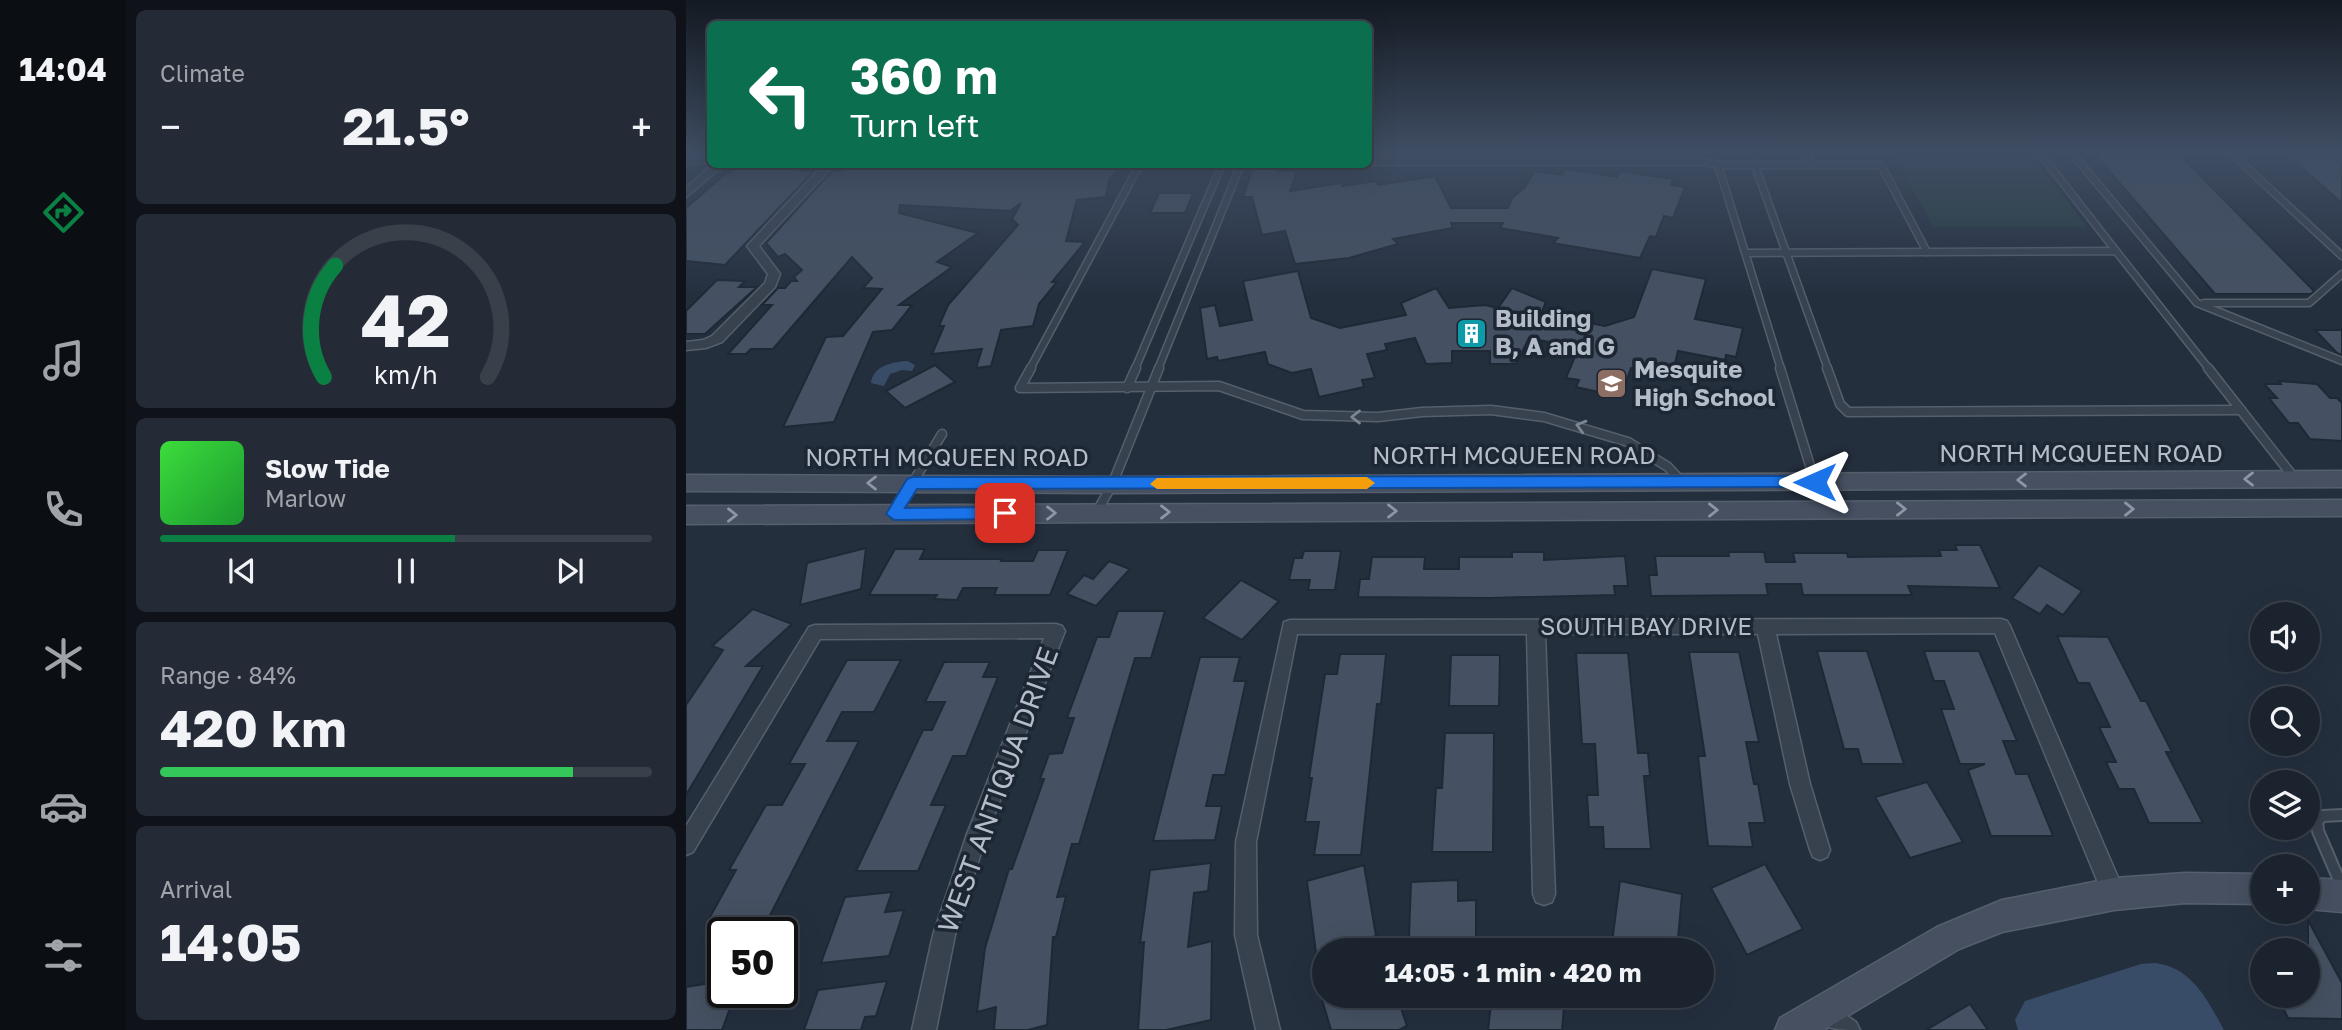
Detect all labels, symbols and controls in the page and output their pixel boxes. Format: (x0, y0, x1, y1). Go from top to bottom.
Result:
text: 360 m (850, 46, 998, 105)
icon: left (735, 49, 826, 140)
text: 14:04 (19, 50, 107, 88)
text: Climate (160, 59, 245, 87)
text: 21.5° (342, 94, 470, 156)
text: − (160, 104, 181, 149)
text: + (631, 104, 652, 149)
text: Turn left (850, 106, 979, 144)
icon: directions (39, 188, 88, 237)
text: 42 (361, 276, 451, 363)
place label: Building B, A and G (1495, 303, 1615, 360)
building icon: Building B, A and G (1455, 316, 1489, 350)
icon: music (39, 336, 88, 385)
place label: Mesquite High School (1634, 354, 1775, 411)
text: km/h (374, 359, 438, 390)
school or university icon: Mesquite High School (1594, 367, 1628, 401)
one-way arrow (1350, 409, 1360, 425)
one-way arrow (1575, 420, 1587, 435)
street label: NORTH MCQUEEN ROAD (1939, 438, 2223, 467)
street label: NORTH MCQUEEN ROAD (1372, 440, 1656, 469)
street label: NORTH MCQUEEN ROAD (805, 442, 1089, 471)
position arrow (1778, 445, 1852, 519)
text: Slow Tide (265, 453, 390, 484)
one-way arrow (2244, 471, 2254, 487)
one-way arrow (2016, 472, 2027, 488)
one-way arrow (866, 475, 877, 491)
pin (975, 483, 1035, 543)
text: Marlow (265, 484, 346, 512)
icon: phone (39, 485, 88, 534)
icon: arrive (986, 494, 1024, 532)
one-way arrow (1896, 501, 1907, 517)
one-way arrow (2124, 501, 2134, 517)
one-way arrow (1709, 502, 1719, 518)
one-way arrow (1387, 503, 1398, 519)
one-way arrow (1046, 505, 1056, 521)
one-way arrow (1159, 505, 1170, 520)
one-way arrow (727, 507, 738, 523)
icon: previous (223, 552, 261, 590)
icon: pause (387, 552, 425, 590)
icon: next (551, 552, 589, 590)
map controls (2250, 602, 2320, 1008)
button: sound (2250, 602, 2320, 672)
street label: SOUTH BAY DRIVE (1540, 611, 1752, 640)
icon: climate (39, 634, 88, 683)
street label: WEST ANTIQUA DRIVE (930, 643, 1065, 937)
text: Range · 84% (160, 661, 296, 689)
button: search (2250, 686, 2320, 756)
text: 420 km (160, 696, 347, 758)
button: layers (2250, 770, 2320, 840)
icon: car (39, 782, 88, 831)
button: + (2250, 854, 2320, 924)
text: Arrival (160, 875, 232, 903)
text: 14:05 (160, 910, 301, 972)
speed limit sign: 50 (707, 917, 798, 1008)
icon: filters (39, 931, 88, 980)
button: − (2250, 938, 2320, 1008)
text: 14:05 · 1 min · 420 m (1384, 957, 1642, 988)

